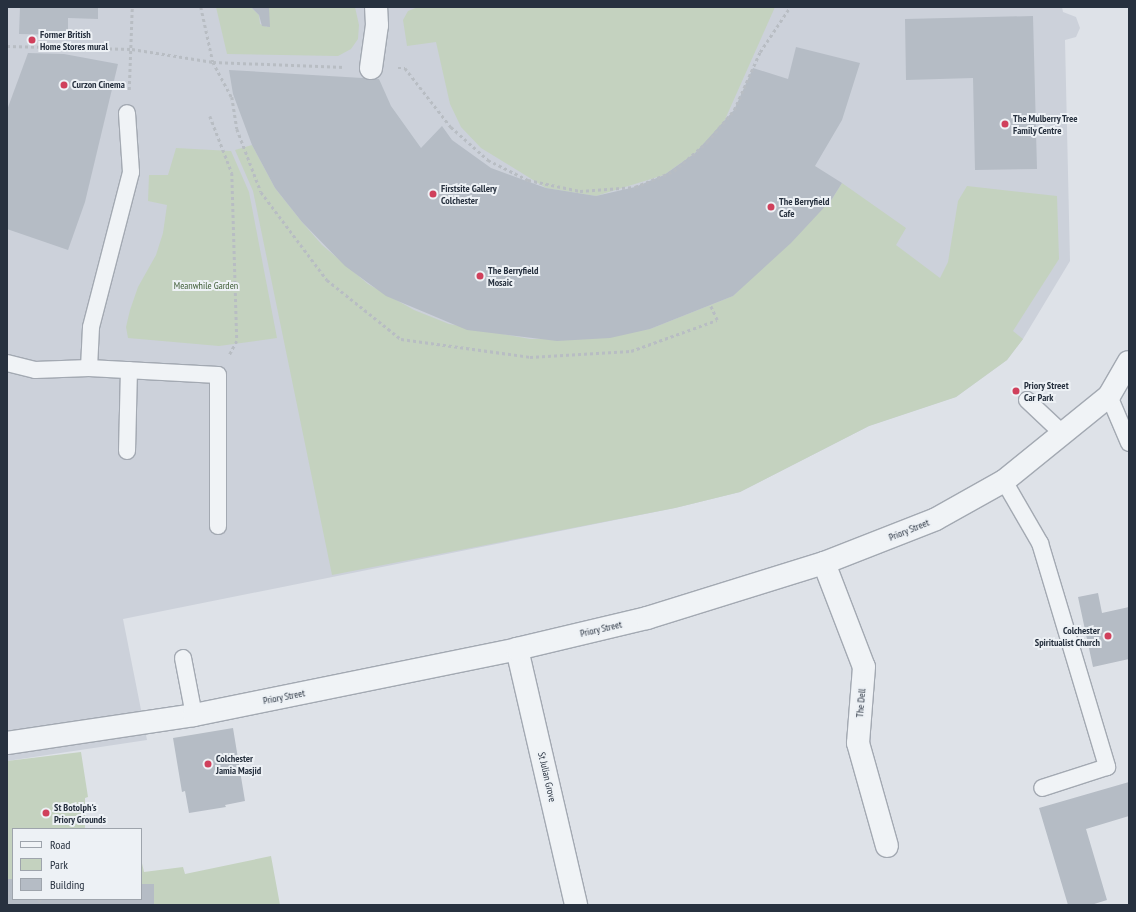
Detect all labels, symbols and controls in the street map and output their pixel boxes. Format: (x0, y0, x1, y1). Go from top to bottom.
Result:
place label: Former British Home Stores mural (40, 28, 108, 52)
marker: Former British Home Stores mural (27, 35, 37, 45)
place label: Curzon Cinema (72, 79, 125, 91)
marker: Curzon Cinema (59, 80, 69, 90)
place label: The Mulberry Tree Family Centre (1013, 112, 1078, 136)
marker: The Mulberry Tree Family Centre (1000, 119, 1010, 129)
place label: Firstsite Gallery Colchester (441, 182, 497, 206)
marker: Firstsite Gallery Colchester (428, 189, 438, 199)
place label: The Berryfield Cafe (779, 195, 829, 218)
marker: The Berryfield Cafe (766, 202, 776, 212)
place label: The Berryfield Mosaic (488, 264, 538, 288)
marker: The Berryfield Mosaic (475, 271, 485, 281)
park label: Meanwhile Garden (174, 280, 238, 292)
place label: Priory Street Car Park (1024, 379, 1069, 402)
marker: Priory Street Car Park (1011, 386, 1021, 396)
street label: Priory Street (887, 516, 931, 544)
street label: Priory Street (579, 618, 623, 640)
place label: Colchester Spiritualist Church (1035, 624, 1100, 648)
marker: Colchester Spiritualist Church (1103, 631, 1113, 641)
street label: Priory Street (262, 687, 306, 707)
street label: The Dell (854, 688, 868, 718)
street label: St Julian Grove (535, 751, 559, 803)
place label: Colchester Jamia Masjid (216, 752, 261, 776)
marker: Colchester Jamia Masjid (203, 759, 213, 769)
place label: St Botolph's Priory Grounds (54, 801, 106, 824)
marker: St Botolph's Priory Grounds (41, 808, 51, 818)
legend (12, 828, 142, 900)
text: Road (50, 837, 70, 852)
text: Park (50, 857, 68, 872)
text: Building (50, 877, 85, 892)

